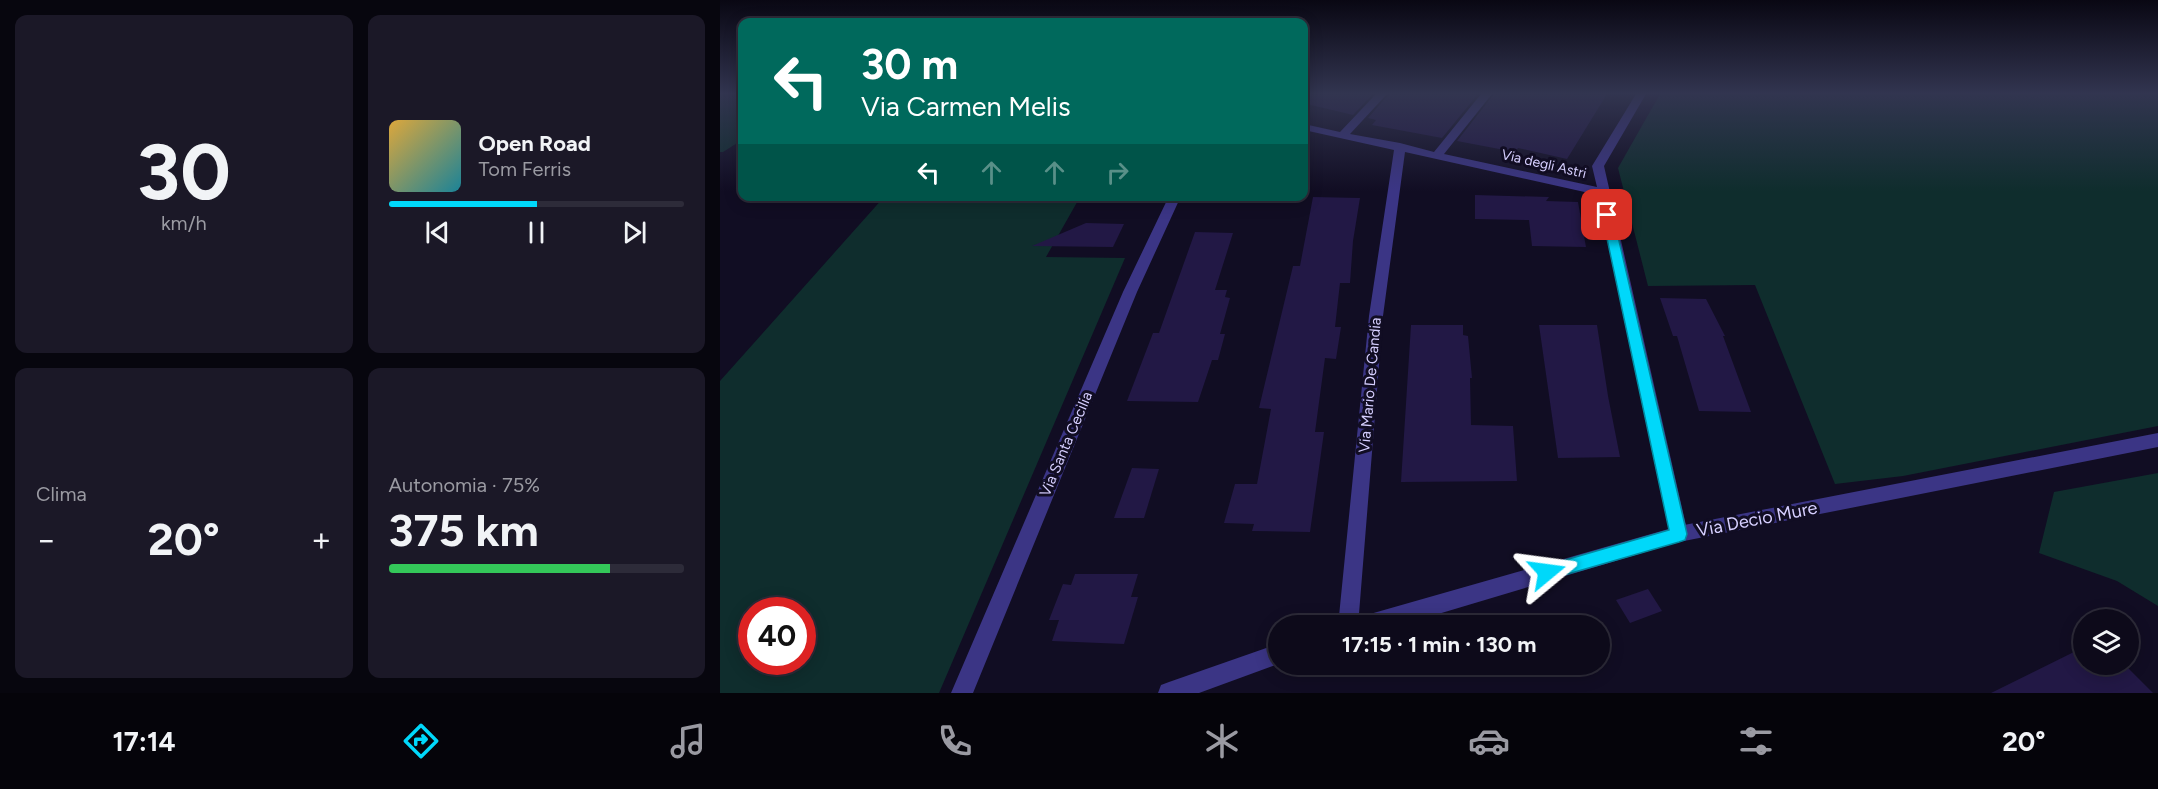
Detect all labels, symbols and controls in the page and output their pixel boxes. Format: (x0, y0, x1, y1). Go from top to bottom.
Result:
text: 30 m (861, 39, 958, 90)
icon: left (762, 42, 840, 120)
text: Via Carmen Melis (861, 90, 1071, 123)
text: 30 (137, 125, 231, 219)
text: Open Road (479, 130, 591, 157)
street label: Via degli Astri (1500, 146, 1588, 182)
icon: left (912, 156, 945, 189)
icon: ahead (975, 156, 1008, 189)
icon: ahead (1038, 156, 1071, 189)
icon: right (1101, 156, 1134, 189)
text: Tom Ferris (479, 157, 571, 181)
pin (1581, 189, 1632, 240)
icon: arrive (1590, 198, 1623, 231)
text: km/h (161, 211, 207, 235)
icon: previous (421, 216, 454, 249)
icon: pause (520, 216, 553, 249)
icon: next (618, 216, 651, 249)
street label: Via Mario De Candia (1355, 317, 1385, 453)
street label: Via Santa Cecilia (1036, 389, 1096, 499)
text: Autonomia · 75% (389, 473, 540, 497)
text: Clima (36, 482, 87, 506)
street label: Via Decio Mure (1695, 496, 1819, 541)
text: 375 km (389, 503, 539, 557)
text: 20° (148, 512, 220, 566)
text: − (36, 520, 57, 559)
text: + (311, 520, 331, 559)
position arrow (1515, 540, 1579, 604)
speed limit sign: 40 (738, 597, 816, 675)
map controls (2073, 609, 2139, 675)
button: layers (2073, 609, 2139, 675)
text: 17:15 · 1 min · 130 m (1342, 631, 1536, 658)
icon: directions (400, 720, 442, 762)
icon: music (667, 720, 709, 762)
icon: phone (934, 720, 976, 762)
icon: climate (1201, 720, 1243, 762)
icon: car (1468, 720, 1510, 762)
icon: filters (1735, 720, 1777, 762)
text: 17:14 (112, 725, 176, 758)
text: 20° (2002, 725, 2046, 758)

